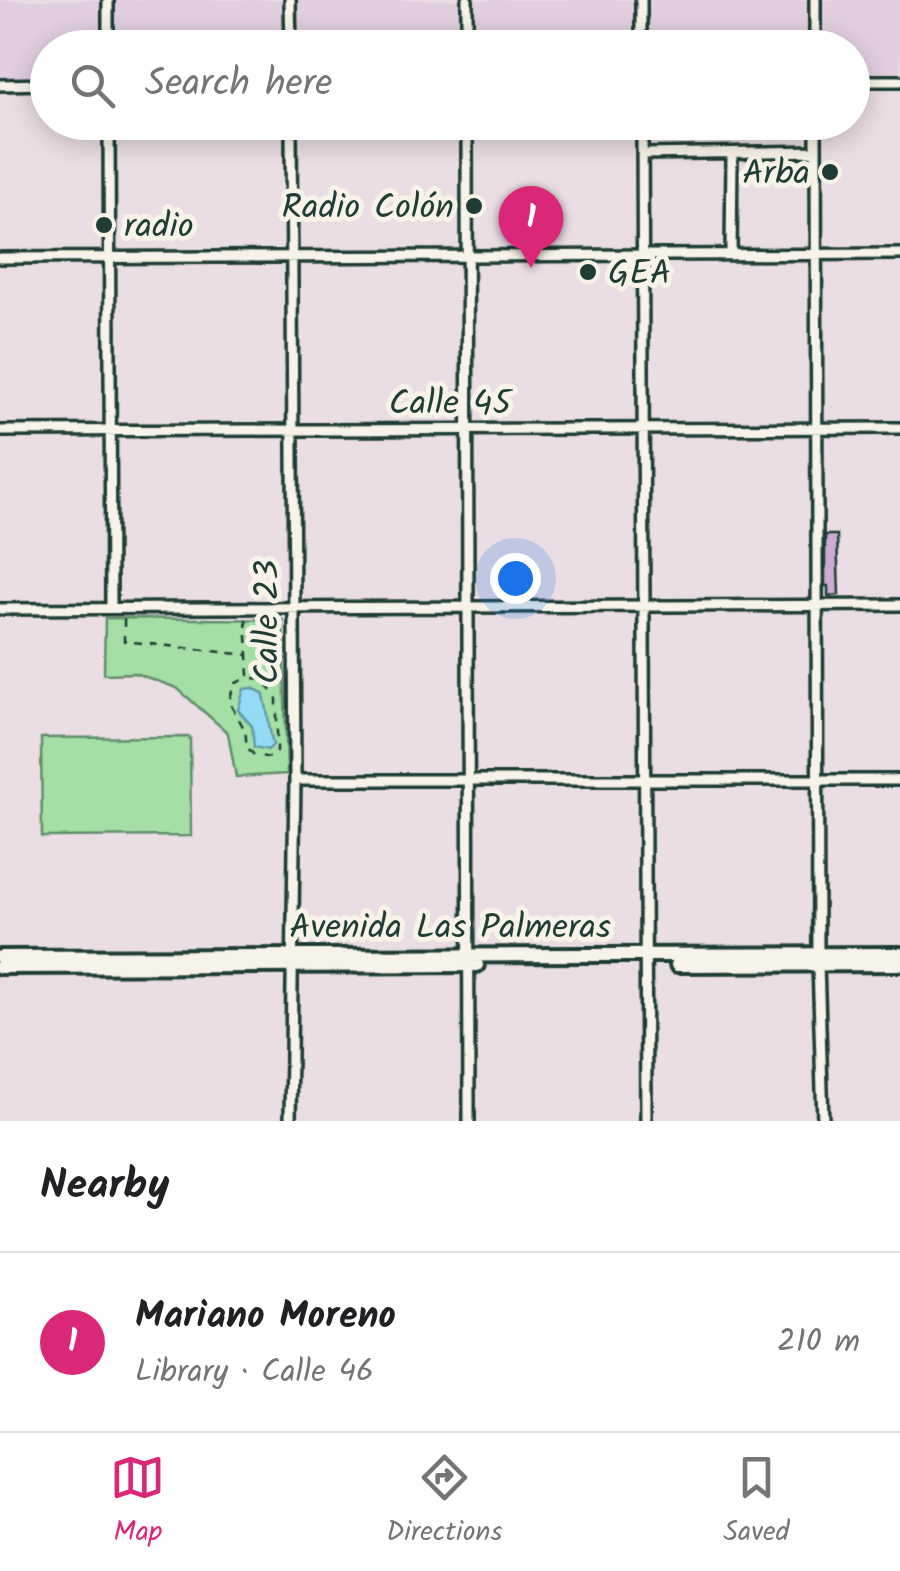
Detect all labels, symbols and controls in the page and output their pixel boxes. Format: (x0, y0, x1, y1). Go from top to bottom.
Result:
search box (30, 30, 870, 140)
text: Search here (145, 55, 332, 115)
icon: search (65, 58, 120, 113)
place label: Arba (742, 147, 810, 203)
marker: Arba (819, 161, 841, 183)
place label: Radio Colón (282, 181, 454, 237)
pin: 1 (498, 186, 564, 268)
marker: Radio Colón (463, 195, 485, 217)
place label: radio (124, 200, 194, 256)
marker: radio (93, 214, 115, 236)
place label: GEA (608, 247, 671, 303)
marker: GEA (577, 261, 599, 283)
street label: Calle 45 (389, 377, 513, 433)
your location (490, 553, 541, 604)
street label: Calle 23 (241, 560, 297, 684)
street label: Avenida Las Palmeras (289, 901, 611, 957)
text: Nearby (40, 1153, 169, 1220)
text: Mariano Moreno (135, 1287, 396, 1347)
text: 1 (68, 1317, 77, 1368)
text: 210 m (777, 1317, 860, 1368)
text: Library · Calle 46 (135, 1347, 374, 1398)
tab: Map (110, 1450, 165, 1555)
tab: Directions (386, 1450, 502, 1555)
tab: Saved (723, 1450, 790, 1555)

